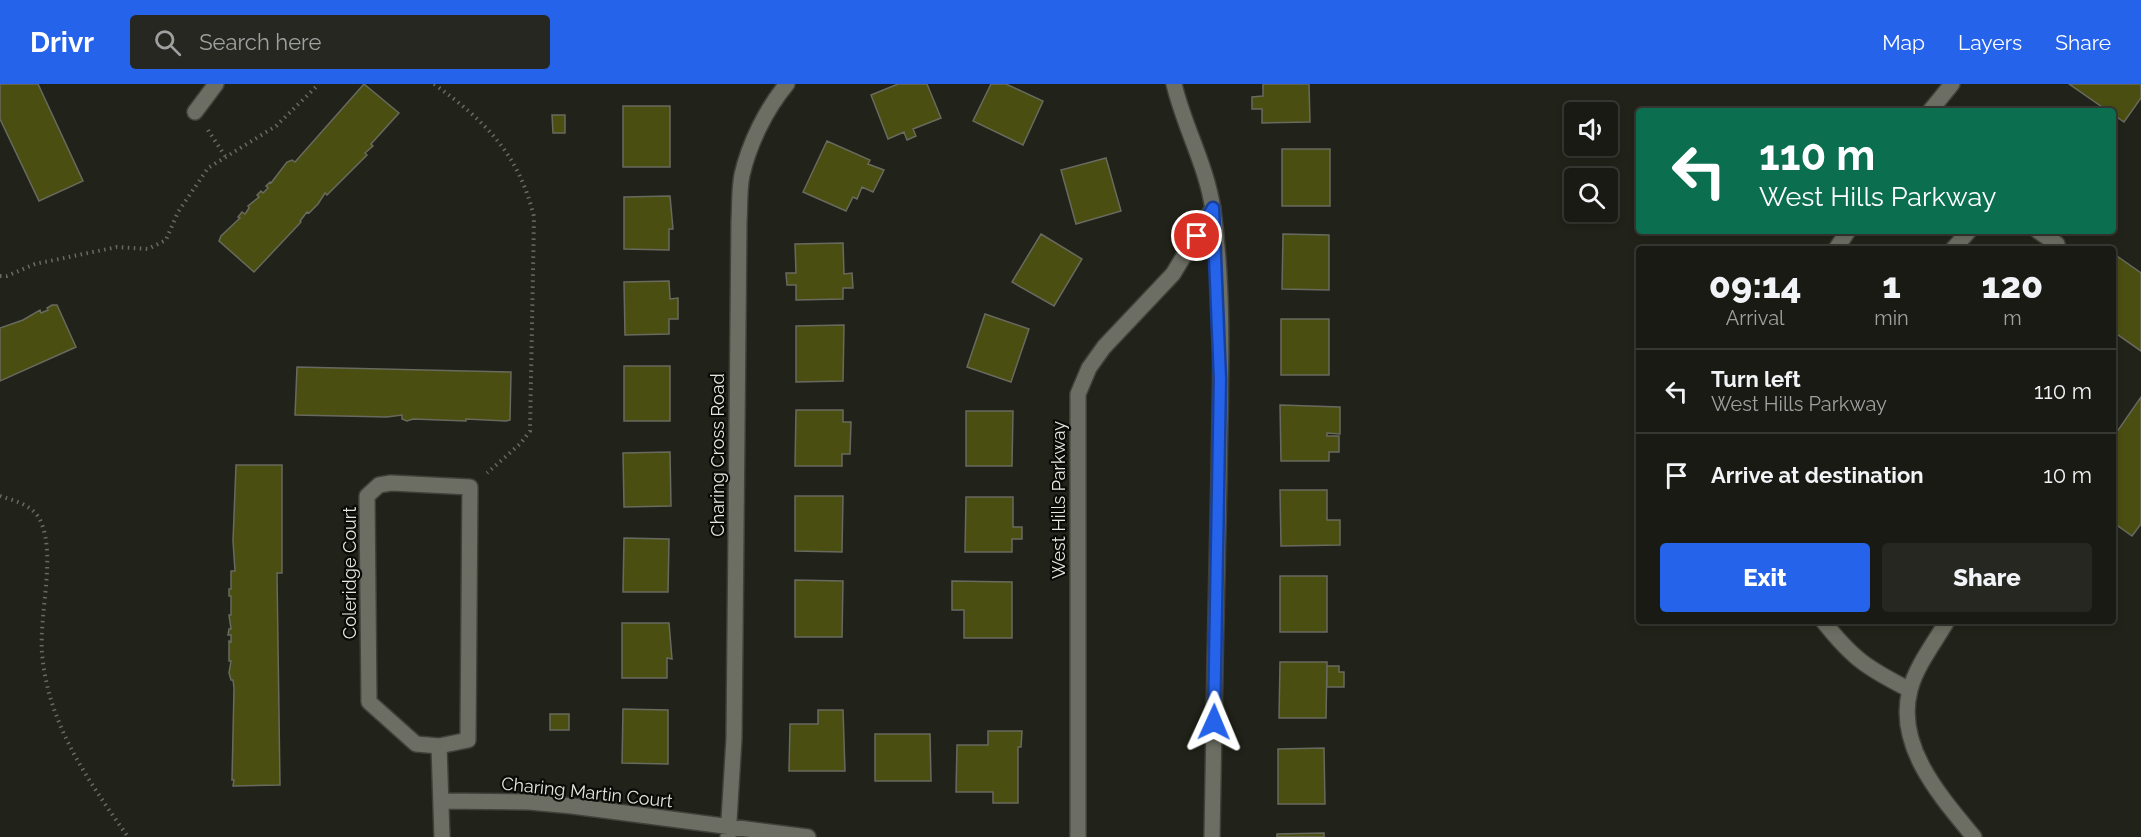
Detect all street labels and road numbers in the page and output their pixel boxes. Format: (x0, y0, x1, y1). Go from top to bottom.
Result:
street label: Charing Cross Road (707, 373, 728, 537)
street label: West Hills Parkway (1048, 421, 1069, 579)
street label: Coleridge Court (339, 507, 360, 639)
street label: Charing Martin Court (500, 773, 674, 811)

